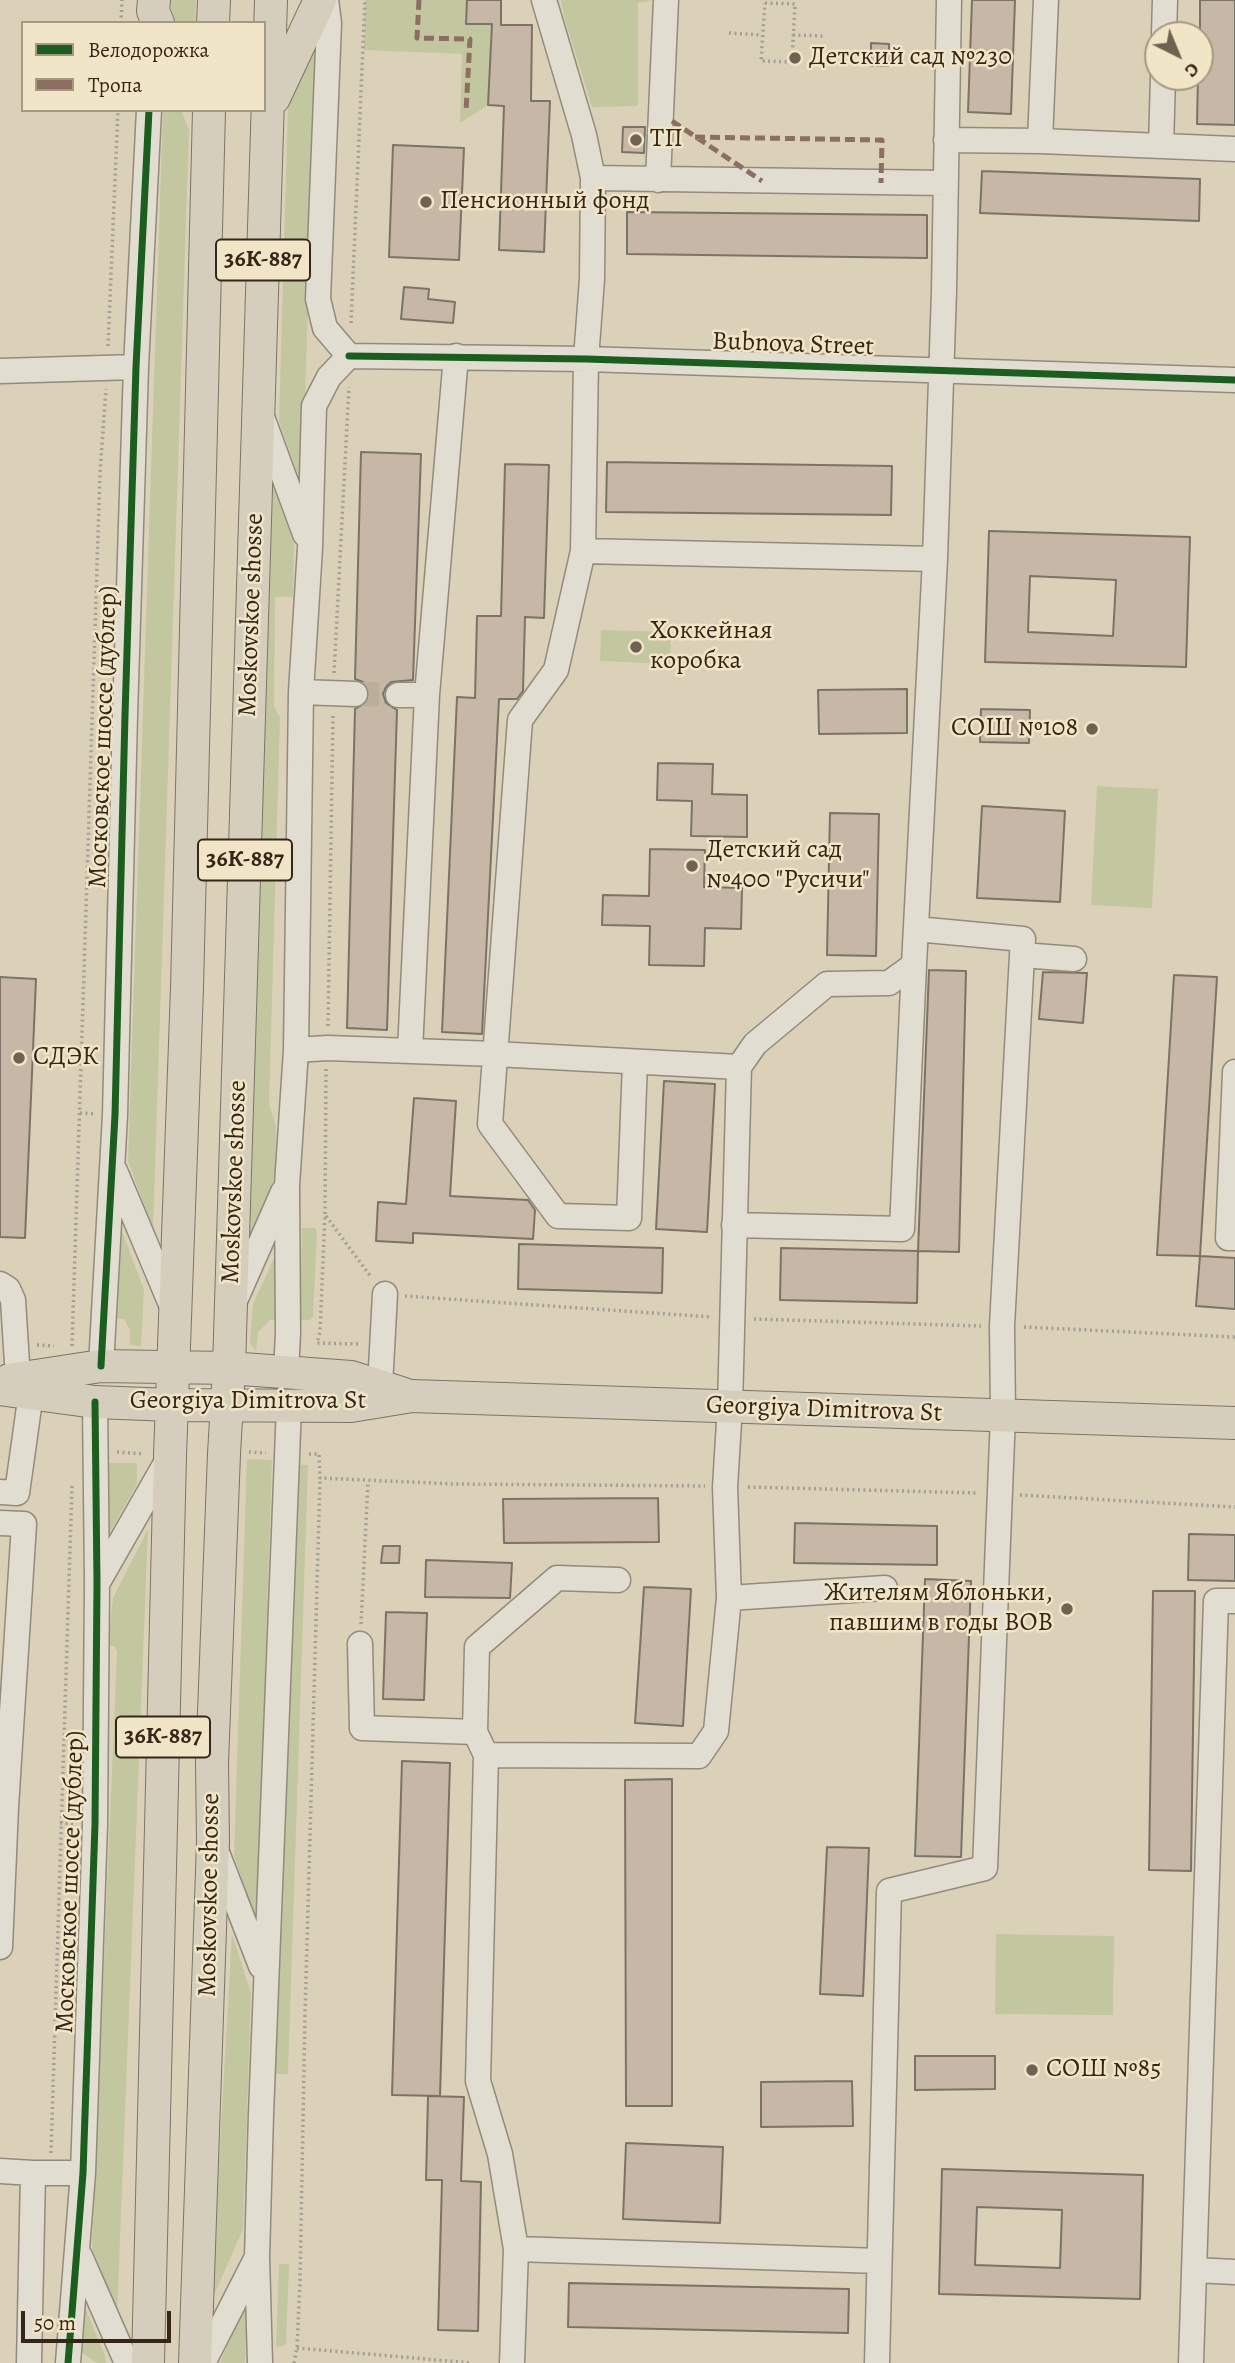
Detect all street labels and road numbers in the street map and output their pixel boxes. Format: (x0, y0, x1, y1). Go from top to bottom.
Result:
road number: 36К-887 (216, 240, 310, 281)
street label: Bubnova Street (712, 327, 874, 363)
street label: Moskovskoe shosse (233, 513, 271, 717)
street label: Московское шоссе (дублер) (83, 585, 125, 889)
road number: 36К-887 (198, 840, 292, 880)
street label: Moskovskoe shosse (216, 1080, 254, 1284)
street label: Georgiya Dimitrova St (130, 1386, 366, 1418)
street label: Georgiya Dimitrova St (705, 1390, 943, 1430)
road number: 36К-887 (116, 1716, 210, 1758)
street label: Московское шоссе (дублер) (50, 1730, 92, 2034)
street label: Moskovskoe shosse (193, 1793, 227, 1997)

